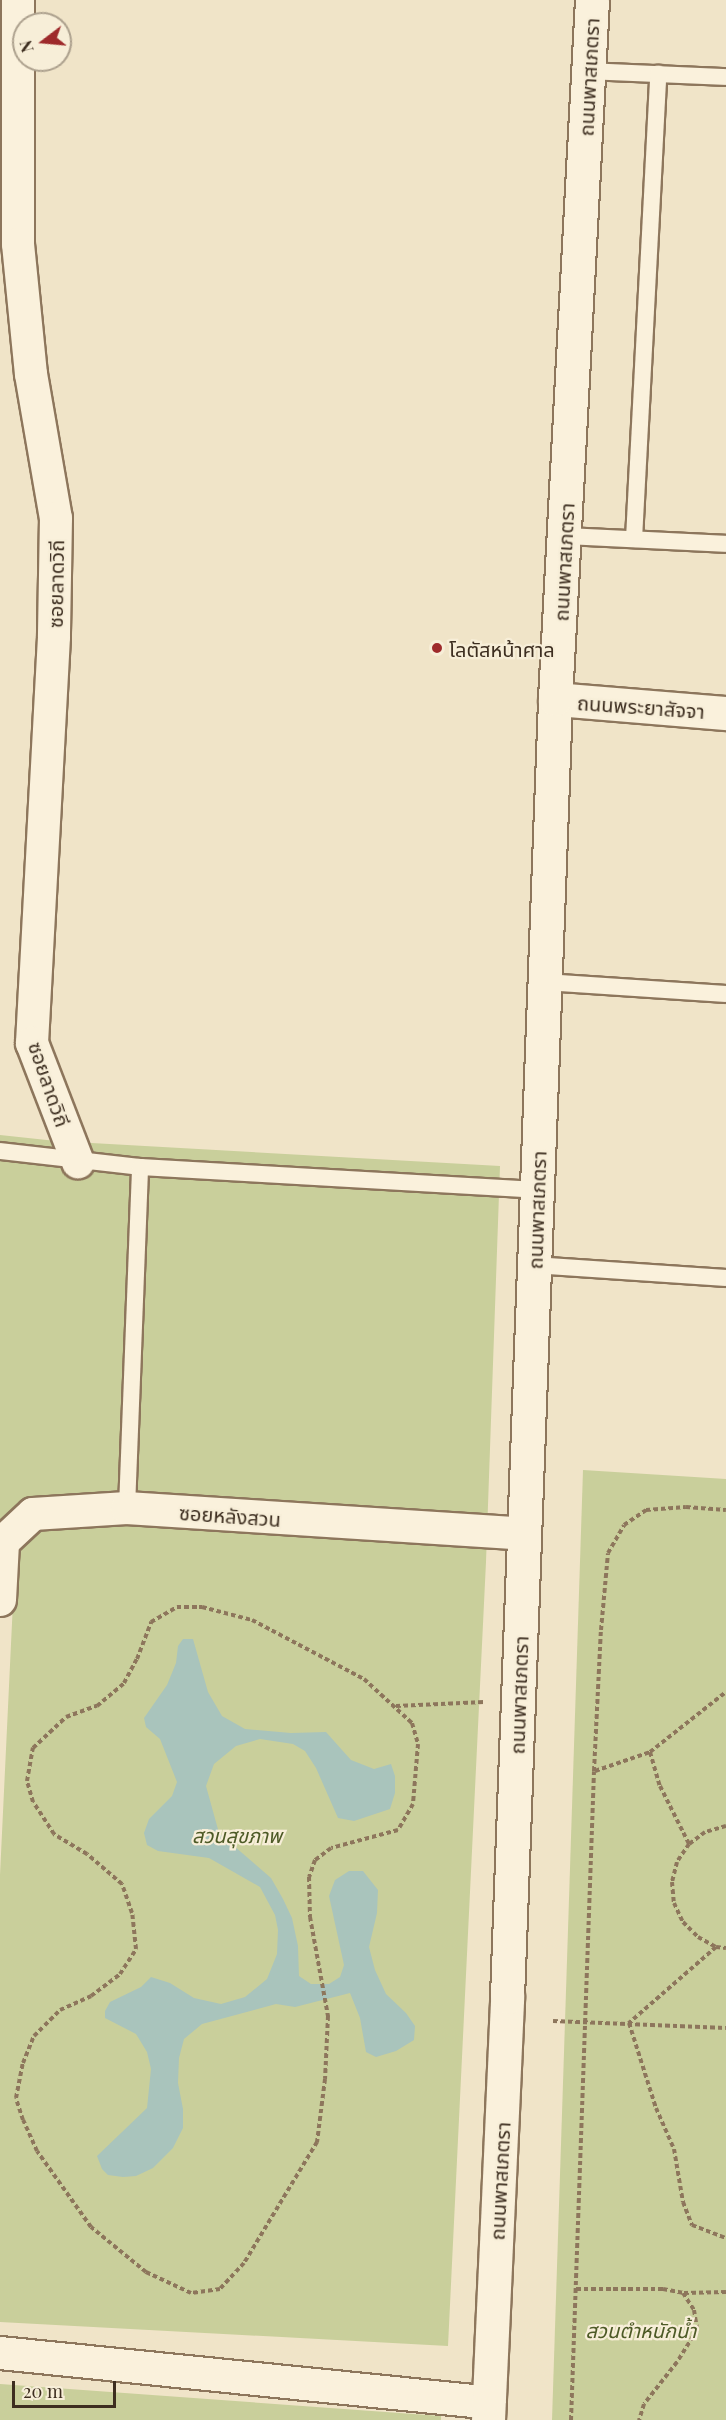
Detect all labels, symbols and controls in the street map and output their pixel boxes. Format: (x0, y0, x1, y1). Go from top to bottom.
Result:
north arrow (12, 12, 72, 72)
street label: ถนนพาสเภตรา (573, 17, 603, 137)
text: N (14, 38, 38, 55)
street label: ถนนพาสเภตรา (548, 502, 578, 622)
street label: ซอยลาดวิถี (42, 540, 68, 628)
place label: โลตัสหน้าศาล (449, 636, 555, 660)
marker: โลตัสหน้าศาล (430, 641, 444, 655)
street label: ถนนพระยาสัจจา (576, 690, 706, 722)
street label: ซอยลาดวิถี (24, 1038, 76, 1130)
street label: ถนนพาสเภตรา (522, 1150, 550, 1270)
street label: ซอยหลังสวน (178, 1499, 282, 1531)
street label: ถนนพาสเภตรา (504, 1635, 532, 1755)
park label: สวนสุขภาพ (192, 1822, 282, 1846)
street label: ถนนพาสเภตรา (484, 2121, 514, 2241)
park label: สวนตำหนักน้ำ (586, 2317, 696, 2341)
scale bar (15, 2369, 118, 2407)
text: 20 m (23, 2379, 63, 2403)

